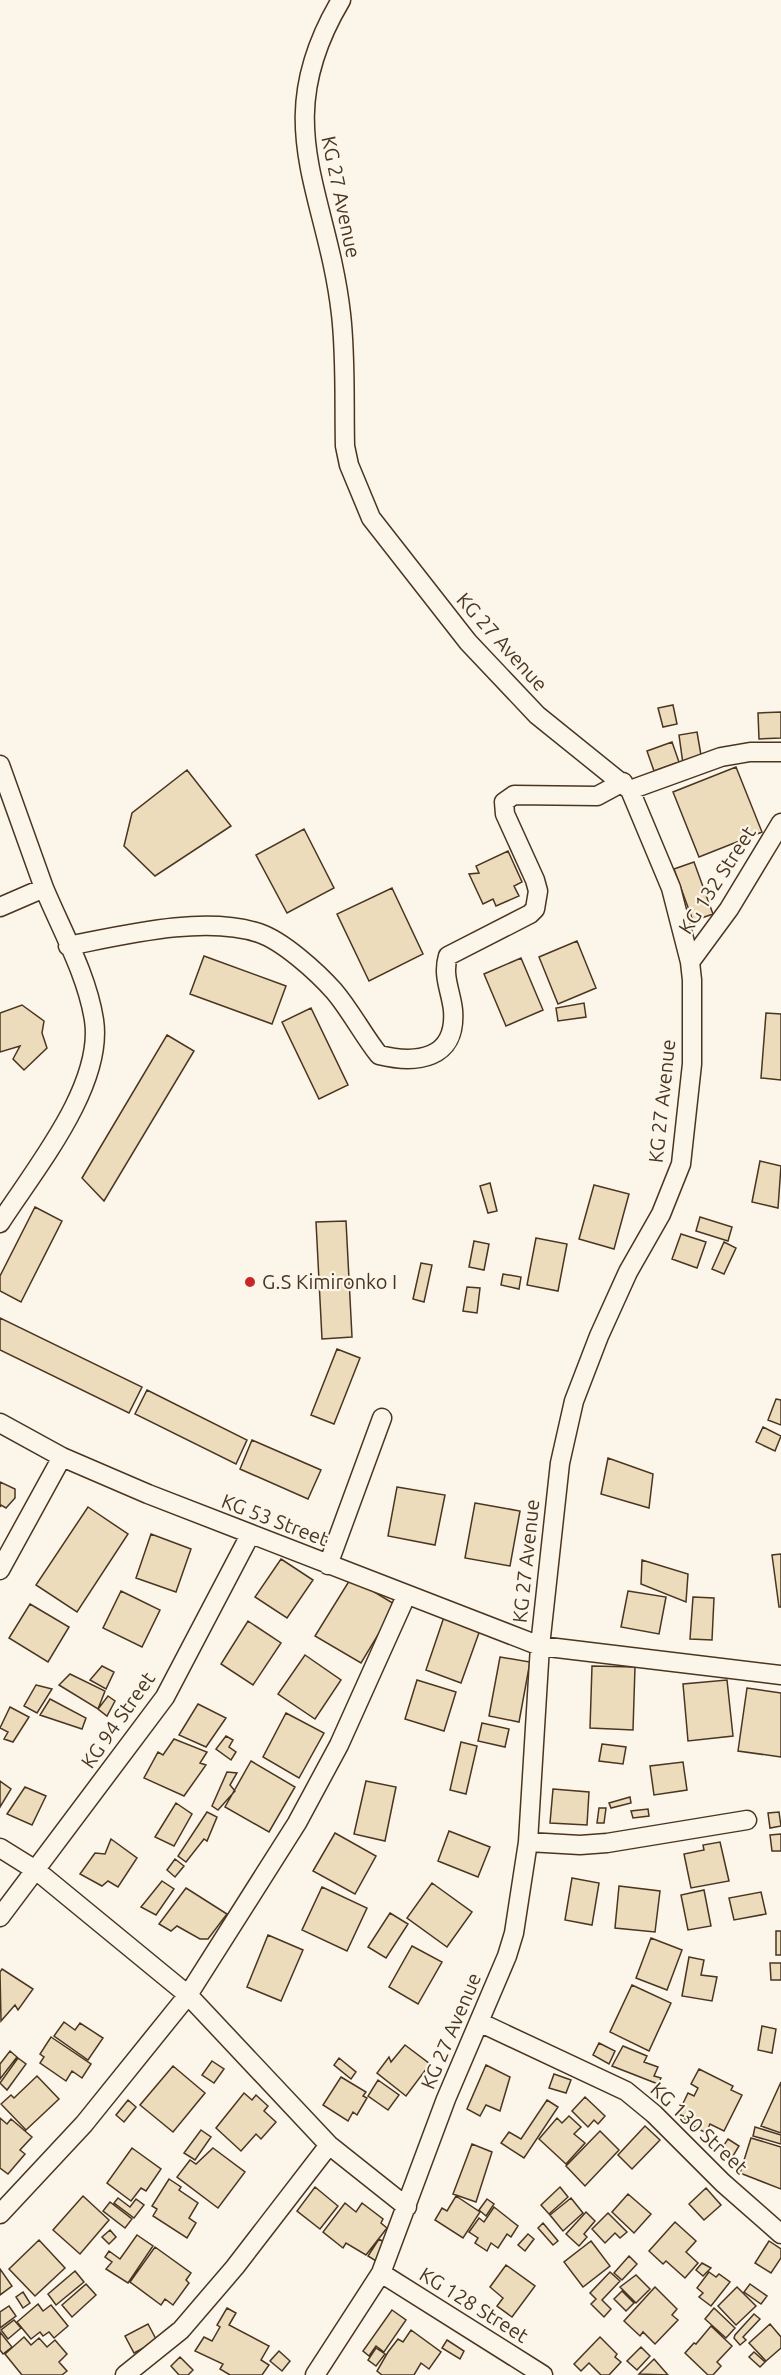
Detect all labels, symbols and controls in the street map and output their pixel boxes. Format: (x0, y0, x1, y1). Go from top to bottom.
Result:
street label: KG 27 Avenue (317, 134, 366, 260)
street label: KG 27 Avenue (452, 588, 552, 695)
street label: KG 132 Street (673, 821, 760, 938)
street label: KG 27 Avenue (644, 1038, 679, 1164)
place label: G.S Kimironko I (262, 1270, 397, 1293)
marker: G.S Kimironko I (243, 1275, 257, 1289)
street label: KG 53 Street (219, 1489, 332, 1550)
street label: KG 27 Avenue (508, 1498, 543, 1624)
street label: KG 94 Street (76, 1667, 159, 1772)
street label: KG 27 Avenue (416, 1969, 485, 2092)
street label: KG 130 Street (646, 2077, 753, 2178)
street label: KG 128 Street (416, 2262, 533, 2347)

